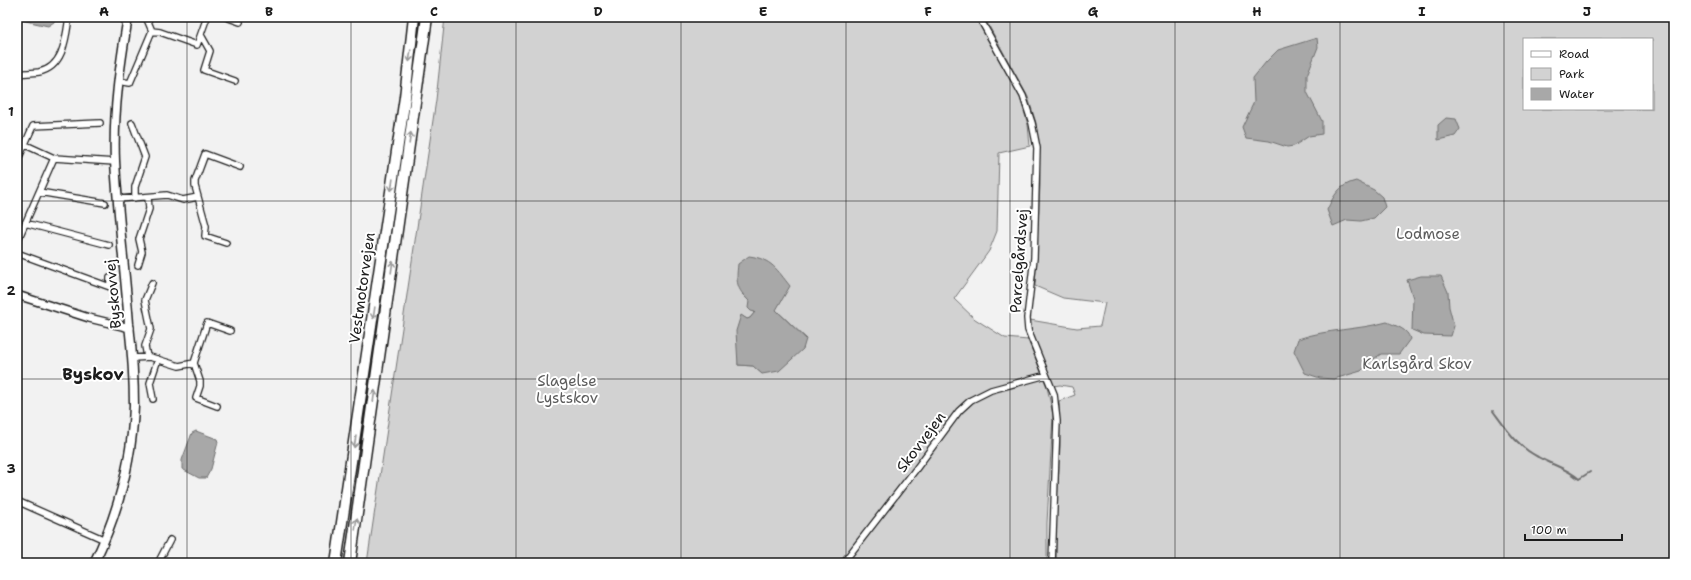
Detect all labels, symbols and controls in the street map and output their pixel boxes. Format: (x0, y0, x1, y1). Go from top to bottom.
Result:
text: A (99, 3, 109, 20)
text: B (265, 3, 273, 20)
text: C (430, 3, 438, 20)
text: D (593, 3, 603, 20)
text: E (759, 3, 768, 20)
text: F (924, 3, 932, 20)
text: G (1088, 3, 1099, 20)
text: H (1252, 3, 1262, 20)
text: I (1418, 3, 1426, 20)
text: J (1583, 3, 1591, 20)
legend (1523, 38, 1653, 110)
text: Road (1559, 46, 1590, 62)
one-way arrow (406, 49, 414, 62)
text: Park (1559, 66, 1585, 82)
text: Water (1559, 86, 1595, 102)
text: 1 (8, 103, 14, 120)
one-way arrow (406, 132, 414, 145)
one-way arrow (388, 178, 396, 191)
street label: Parcelgårdsvej (1005, 208, 1033, 314)
park label: Lodmose (1396, 224, 1460, 244)
street label: Vestmotorvejen (344, 231, 380, 345)
street label: Byskovvej (100, 258, 126, 330)
one-way arrow (388, 261, 396, 274)
text: 2 (6, 282, 16, 299)
one-way arrow (370, 306, 378, 319)
park label: Karlsgård Skov (1362, 354, 1472, 374)
district label: Byskov (62, 363, 124, 385)
park label: Slagelse Lystskov (536, 371, 598, 408)
one-way arrow (370, 390, 378, 403)
street label: Skovvejen (892, 408, 950, 476)
one-way arrow (350, 435, 358, 448)
text: 3 (6, 460, 16, 477)
scale bar (1525, 516, 1622, 542)
one-way arrow (352, 518, 359, 531)
text: 100 m (1531, 522, 1567, 538)

